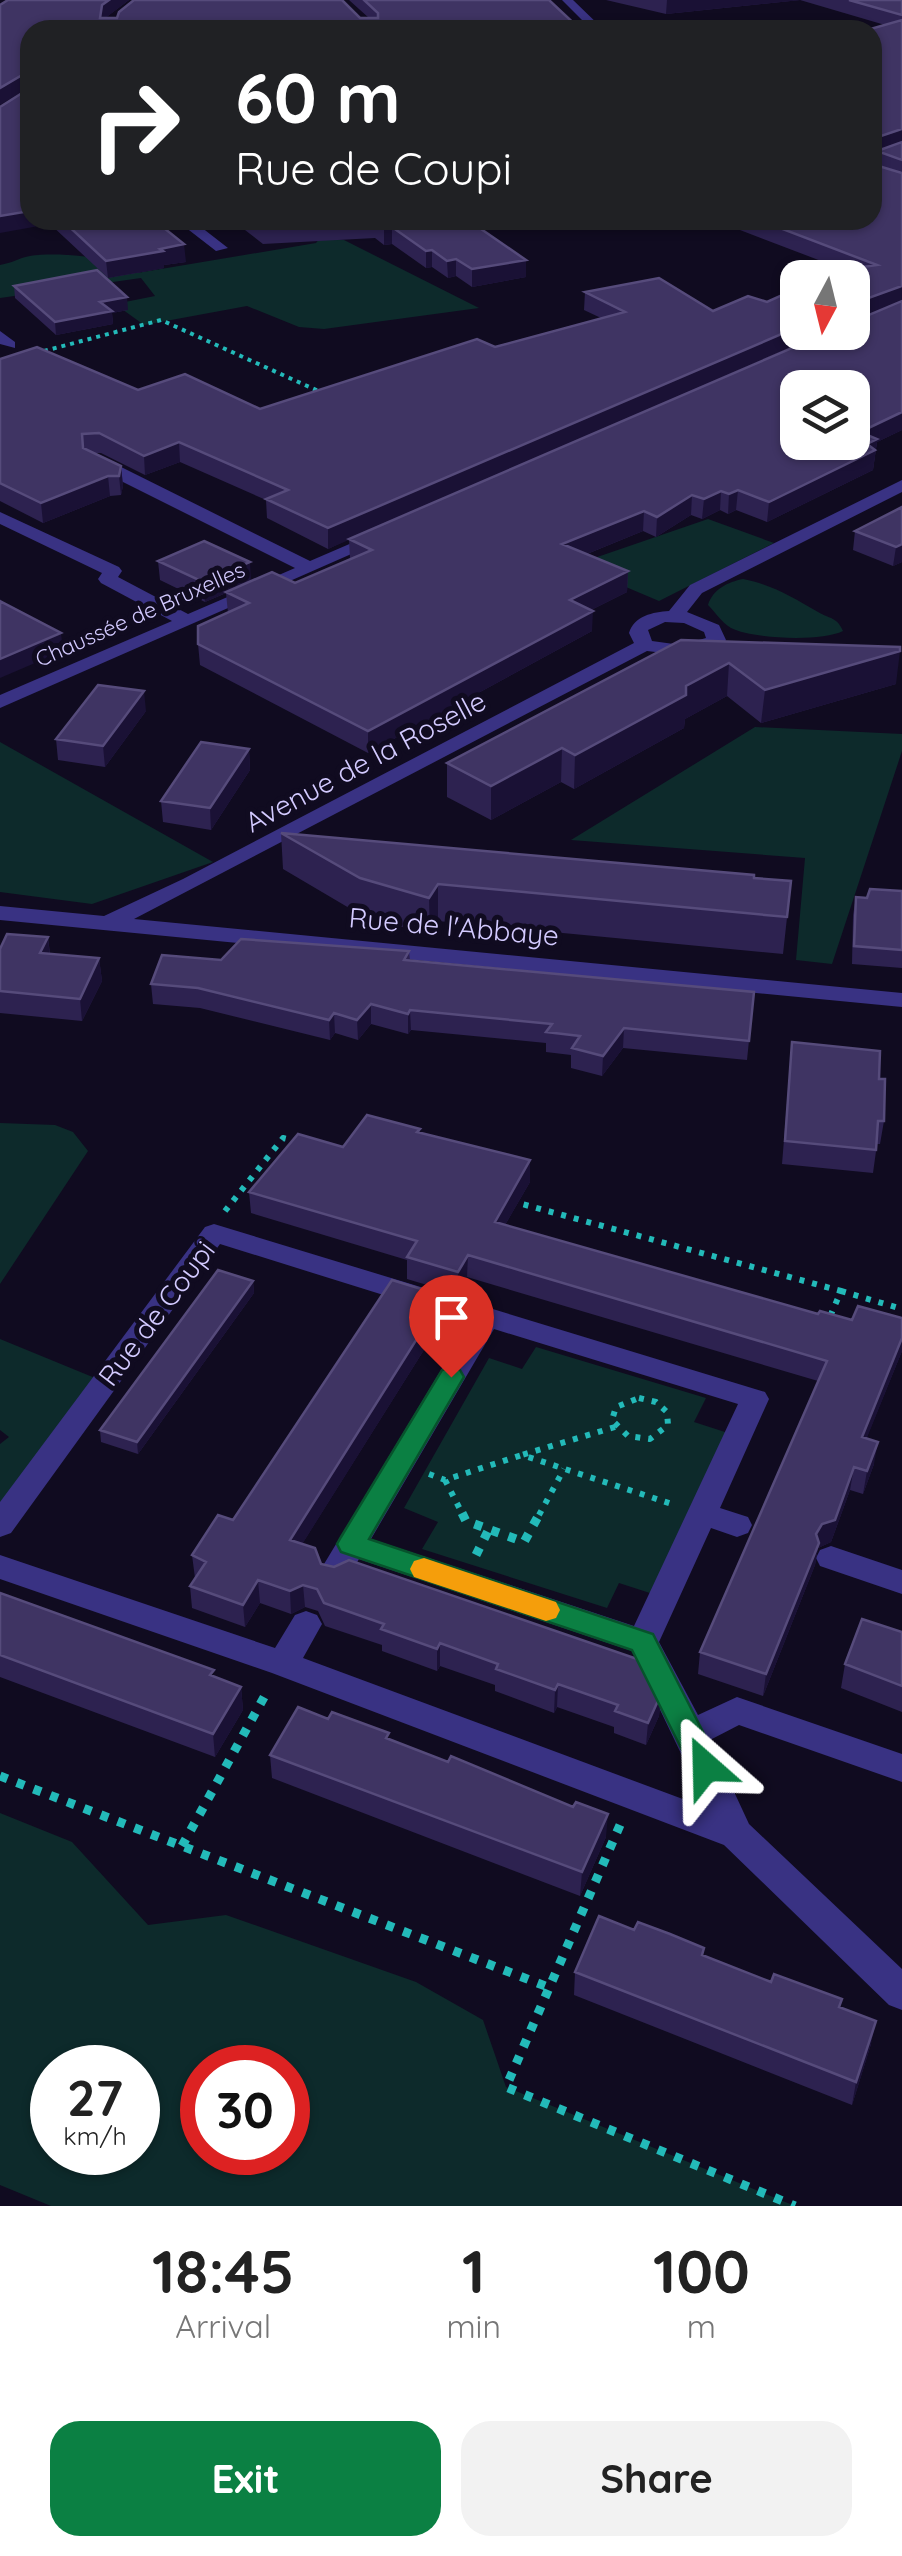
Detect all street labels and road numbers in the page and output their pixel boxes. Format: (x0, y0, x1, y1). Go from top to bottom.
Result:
street label: Chaussée de Bruxelles (31, 555, 249, 673)
street label: Avenue de la Roselle (239, 683, 491, 839)
street label: Rue de l'Abbaye (347, 899, 561, 953)
street label: Rue de Coupi (90, 1234, 222, 1392)

